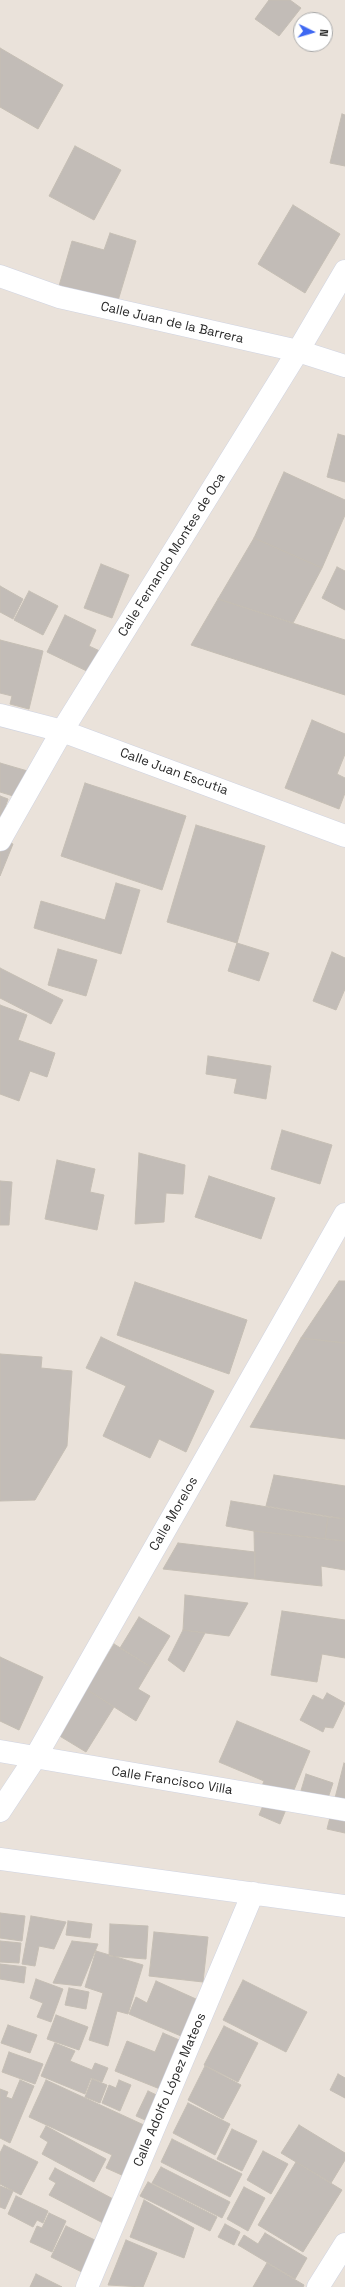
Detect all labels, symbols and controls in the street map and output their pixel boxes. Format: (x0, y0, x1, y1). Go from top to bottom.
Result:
north arrow (293, 12, 333, 52)
text: N (317, 29, 331, 37)
street label: Calle Juan de la Barrera (99, 299, 245, 347)
street label: Calle Fernando Montes de Oca (115, 470, 229, 640)
street label: Calle Juan Escutia (118, 745, 230, 799)
street label: Calle Morelos (147, 1474, 201, 1554)
street label: Calle Francisco Villa (110, 1764, 234, 1798)
street label: Calle Adolfo López Mateos (130, 2011, 210, 2169)

